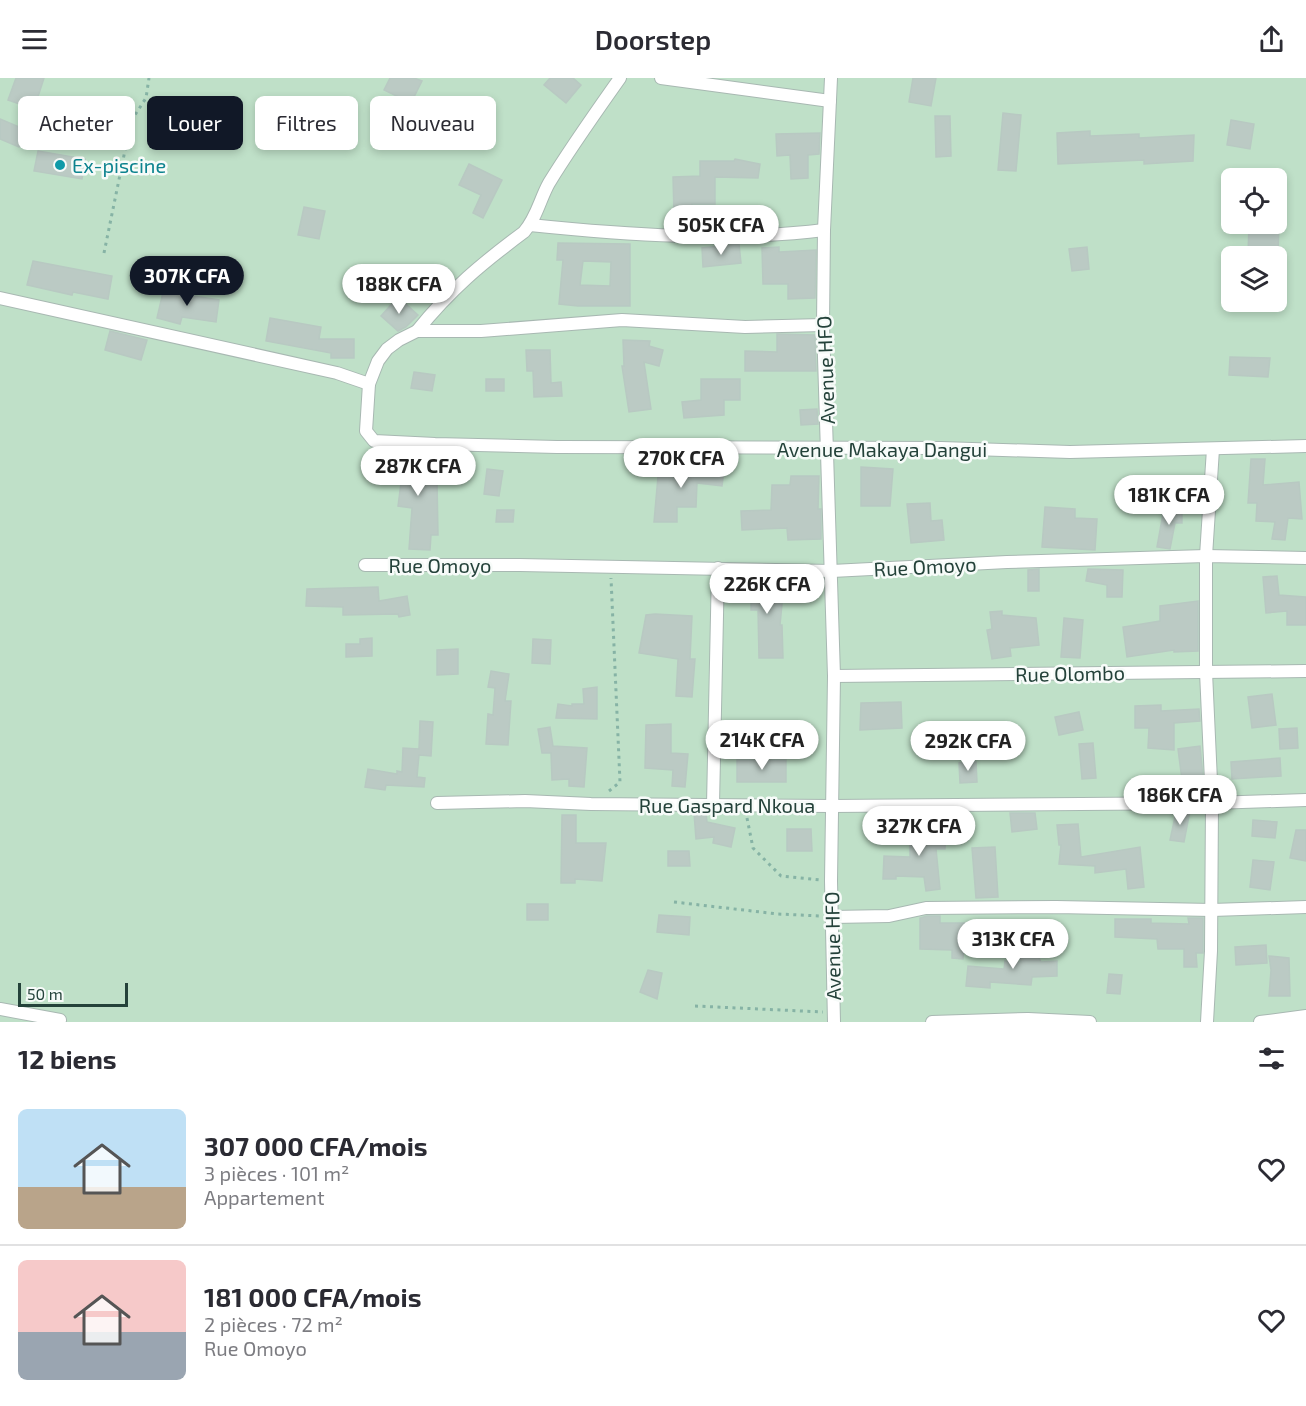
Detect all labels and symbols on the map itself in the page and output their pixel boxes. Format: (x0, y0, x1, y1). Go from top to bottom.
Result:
place label: Ex-piscine (72, 153, 166, 177)
marker: Ex-piscine (53, 158, 67, 172)
pin: 505K CFA (659, 205, 783, 256)
pin: 307K CFA (125, 256, 249, 307)
pin: 188K CFA (337, 264, 461, 315)
street label: Avenue HFO (811, 315, 839, 425)
street label: Avenue Makaya Dangui (777, 437, 987, 461)
pin: 270K CFA (619, 438, 743, 489)
pin: 287K CFA (356, 446, 480, 497)
pin: 181K CFA (1107, 475, 1231, 526)
street label: Rue Omoyo (873, 551, 977, 581)
street label: Rue Omoyo (389, 553, 491, 577)
pin: 226K CFA (705, 564, 829, 615)
street label: Rue Olombo (1015, 660, 1125, 686)
pin: 214K CFA (700, 720, 824, 771)
pin: 292K CFA (906, 721, 1030, 772)
pin: 186K CFA (1118, 775, 1242, 826)
street label: Rue Gaspard Nkoua (639, 793, 815, 817)
pin: 327K CFA (857, 806, 981, 857)
street label: Avenue HFO (819, 891, 845, 1001)
pin: 313K CFA (951, 919, 1075, 970)
scale bar (18, 980, 128, 1008)

